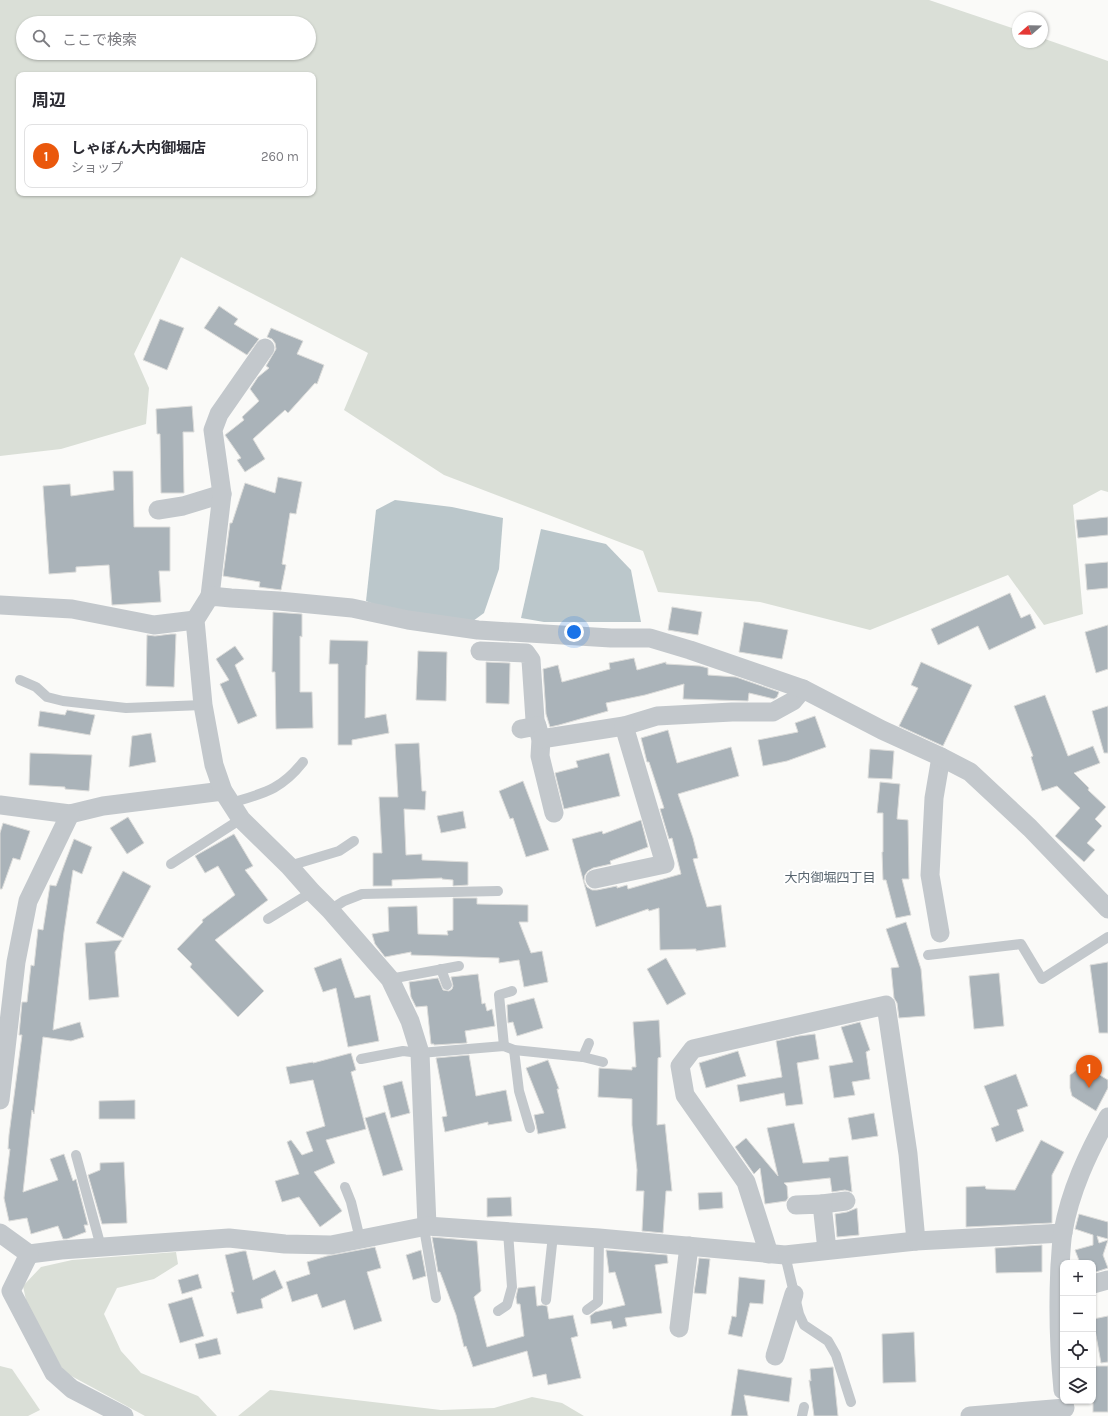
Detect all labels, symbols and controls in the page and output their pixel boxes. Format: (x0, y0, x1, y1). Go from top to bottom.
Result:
north arrow (1012, 12, 1048, 48)
search box (16, 16, 316, 60)
icon: search (30, 27, 52, 49)
text: ここで検索 (62, 31, 137, 49)
text: 周辺 (32, 90, 66, 110)
text: しゃぼん大内御堀店 (71, 139, 206, 157)
text: 1 (44, 149, 48, 164)
text: 260 m (261, 149, 299, 164)
text: ショップ (71, 160, 123, 175)
your location (564, 622, 584, 642)
district label: 大内御堀四丁目 (784, 870, 876, 885)
pin: 1 (1076, 1055, 1102, 1088)
map controls (1060, 1260, 1096, 1404)
button: + (1060, 1260, 1096, 1296)
button: − (1060, 1296, 1096, 1332)
button: locate (1060, 1332, 1096, 1368)
button: layers (1060, 1368, 1096, 1404)

